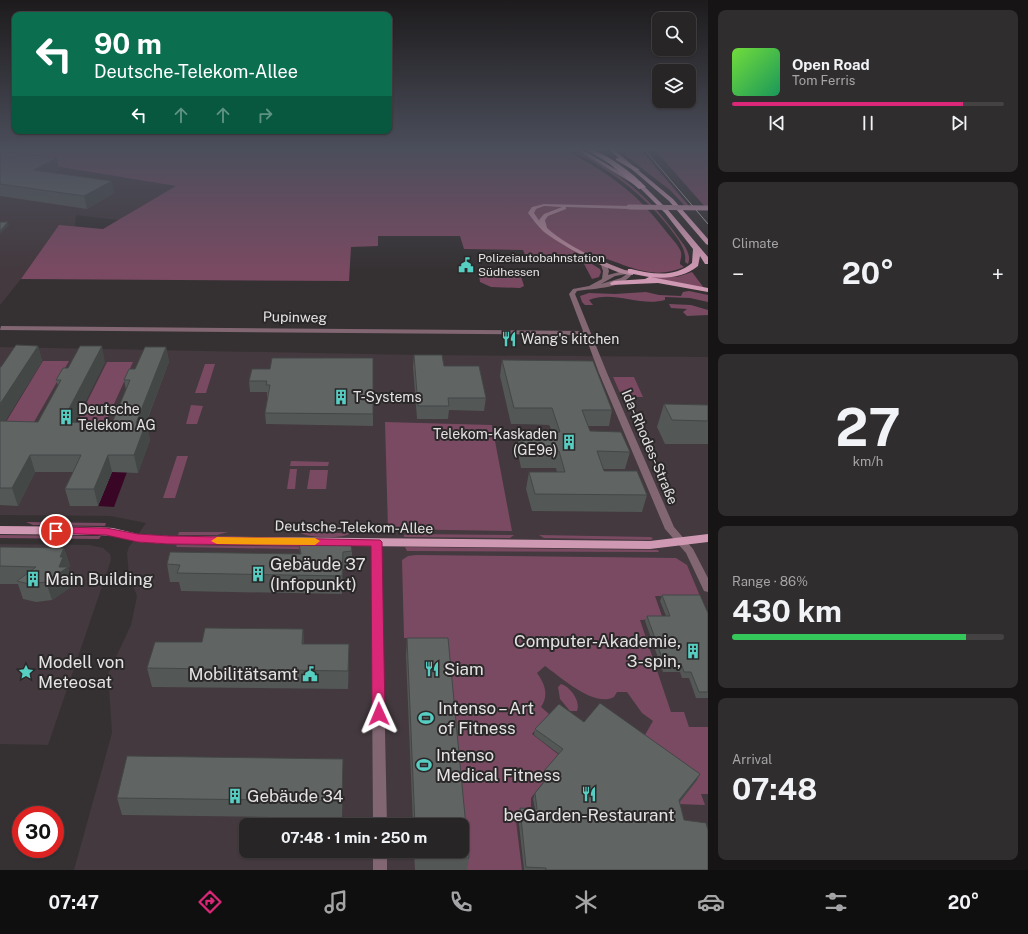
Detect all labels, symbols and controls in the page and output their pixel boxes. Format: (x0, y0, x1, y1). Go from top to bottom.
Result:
map controls (652, 12, 696, 108)
button: search (652, 12, 696, 56)
text: 90 m (94, 27, 162, 60)
icon: left (28, 28, 80, 80)
text: Open Road (792, 56, 870, 73)
text: Deutsche-Telekom-Allee (94, 61, 298, 82)
button: layers (652, 64, 696, 108)
text: Tom Ferris (792, 73, 855, 88)
icon: left (128, 104, 150, 126)
icon: ahead (170, 104, 192, 126)
icon: ahead (212, 104, 234, 126)
icon: right (254, 104, 276, 126)
icon: previous (766, 112, 788, 134)
icon: pause (857, 112, 879, 134)
icon: next (948, 112, 970, 134)
text: Climate (732, 236, 779, 251)
place label: Polizeiautobahnstation Südhessen (478, 251, 605, 279)
text: 20° (842, 255, 894, 291)
public building icon: Polizeiautobahnstation Südhessen (457, 256, 475, 274)
text: − (732, 261, 744, 287)
text: + (992, 261, 1004, 287)
street label: Pupinweg (263, 308, 328, 326)
restaurant icon: Wang's kitchen (500, 330, 518, 348)
place label: Wang's kitchen (521, 331, 619, 347)
street label: Ida-Rhodes-Straße (619, 387, 681, 507)
building icon: T-Systems (332, 388, 350, 406)
place label: T-Systems (353, 389, 422, 405)
text: 27 (835, 397, 901, 458)
place label: Deutsche Telekom AG (78, 401, 156, 433)
building icon: Deutsche Telekom AG (57, 408, 75, 426)
place label: Telekom-Kaskaden (GE9e) (433, 426, 557, 458)
building icon: Telekom-Kaskaden (GE9e) (560, 433, 578, 451)
text: km/h (853, 454, 883, 469)
pin (39, 514, 73, 548)
street label: Deutsche-Telekom-Allee (275, 518, 434, 536)
icon: arrive (45, 520, 67, 542)
place label: Gebäude 37 (Infopunkt) (270, 554, 366, 594)
building icon: Gebäude 37 (Infopunkt) (249, 565, 267, 583)
place label: Main Building (45, 569, 153, 589)
building icon: Main Building (24, 570, 42, 588)
text: Range · 86% (732, 574, 808, 589)
text: 430 km (732, 593, 842, 629)
place label: Computer-Akademie, 3-spin, (514, 631, 681, 671)
building icon: Computer-Akademie, 3-spin, (684, 642, 702, 660)
place label: Modell von Meteosat (38, 652, 124, 692)
place label: Siam (444, 659, 484, 679)
restaurant icon: Siam (423, 660, 441, 678)
place icon: Modell von Meteosat (17, 663, 35, 681)
place label: Mobilitätsamt (189, 664, 298, 684)
public building icon: Mobilitätsamt (301, 665, 319, 683)
position arrow (358, 693, 400, 735)
place label: Intenso – Art of Fitness (438, 698, 534, 738)
sports icon: Intenso – Art of Fitness (417, 709, 435, 727)
place label: Intenso Medical Fitness (436, 745, 560, 785)
text: Arrival (732, 752, 772, 767)
sports icon: Intenso Medical Fitness (415, 756, 433, 774)
text: 07:48 (732, 771, 817, 807)
restaurant icon: beGarden-Restaurant (580, 785, 598, 803)
place label: Gebäude 34 (247, 786, 344, 806)
building icon: Gebäude 34 (226, 787, 244, 805)
place label: beGarden-Restaurant (503, 805, 675, 825)
speed limit sign: 30 (12, 806, 64, 858)
text: 07:48 · 1 min · 250 m (281, 829, 427, 846)
icon: directions (196, 888, 224, 916)
icon: music (322, 888, 350, 916)
icon: phone (447, 888, 475, 916)
icon: climate (572, 888, 600, 916)
icon: car (697, 888, 725, 916)
icon: filters (822, 888, 850, 916)
text: 07:47 (49, 892, 99, 913)
text: 20° (948, 892, 979, 913)

